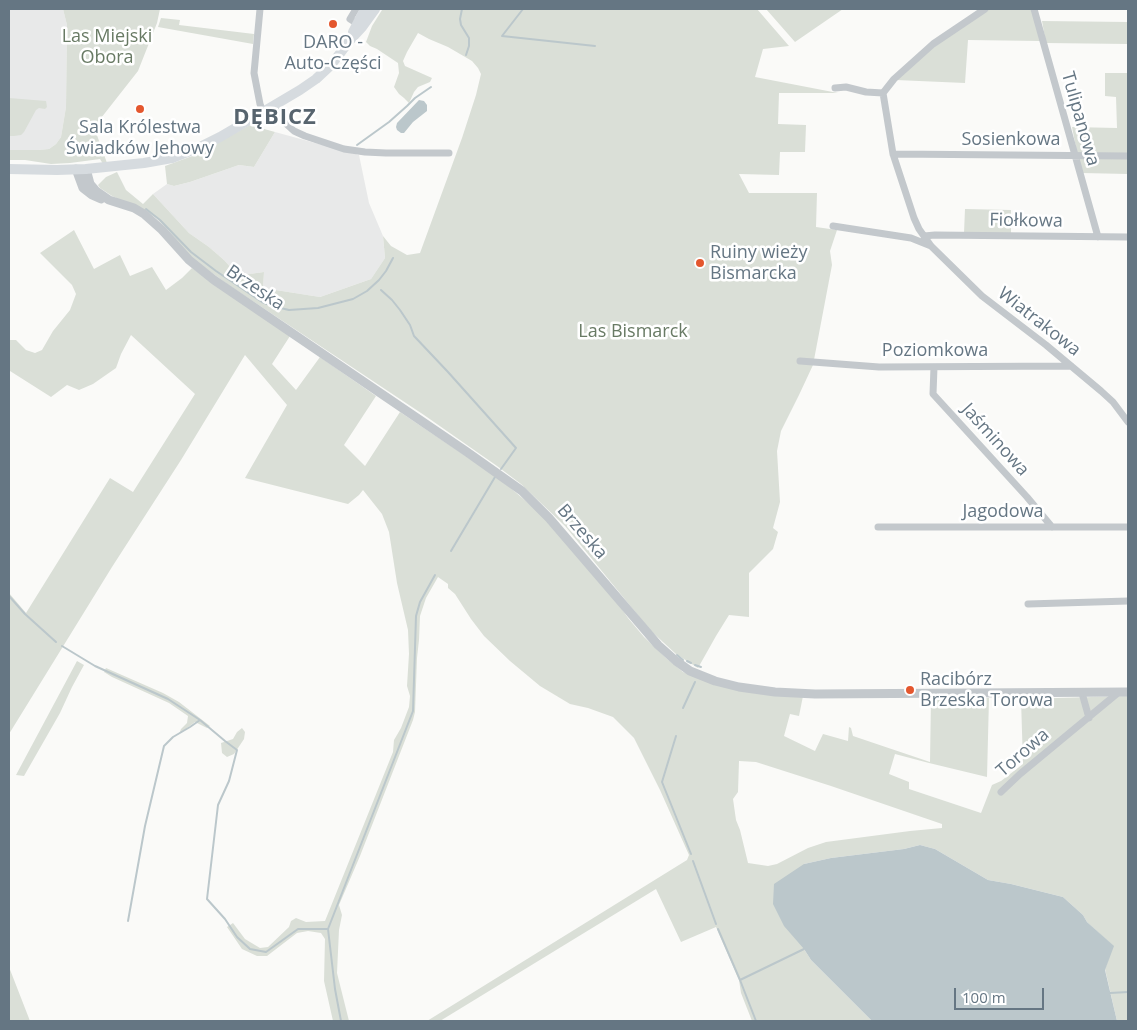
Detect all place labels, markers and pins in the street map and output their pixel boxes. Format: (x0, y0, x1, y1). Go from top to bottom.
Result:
marker: DARO - Auto-Części (327, 18, 339, 30)
place label: DARO - Auto-Części (284, 32, 382, 74)
marker: Sala Królestwa Świadków Jehowy (134, 103, 146, 115)
place label: Sala Królestwa Świadków Jehowy (66, 117, 214, 160)
place label: Ruiny wieży Bismarcka (710, 242, 807, 284)
marker: Ruiny wieży Bismarcka (694, 257, 706, 269)
place label: Racibórz Brzeska Torowa (920, 669, 1053, 712)
marker: Racibórz Brzeska Torowa (904, 684, 916, 696)

